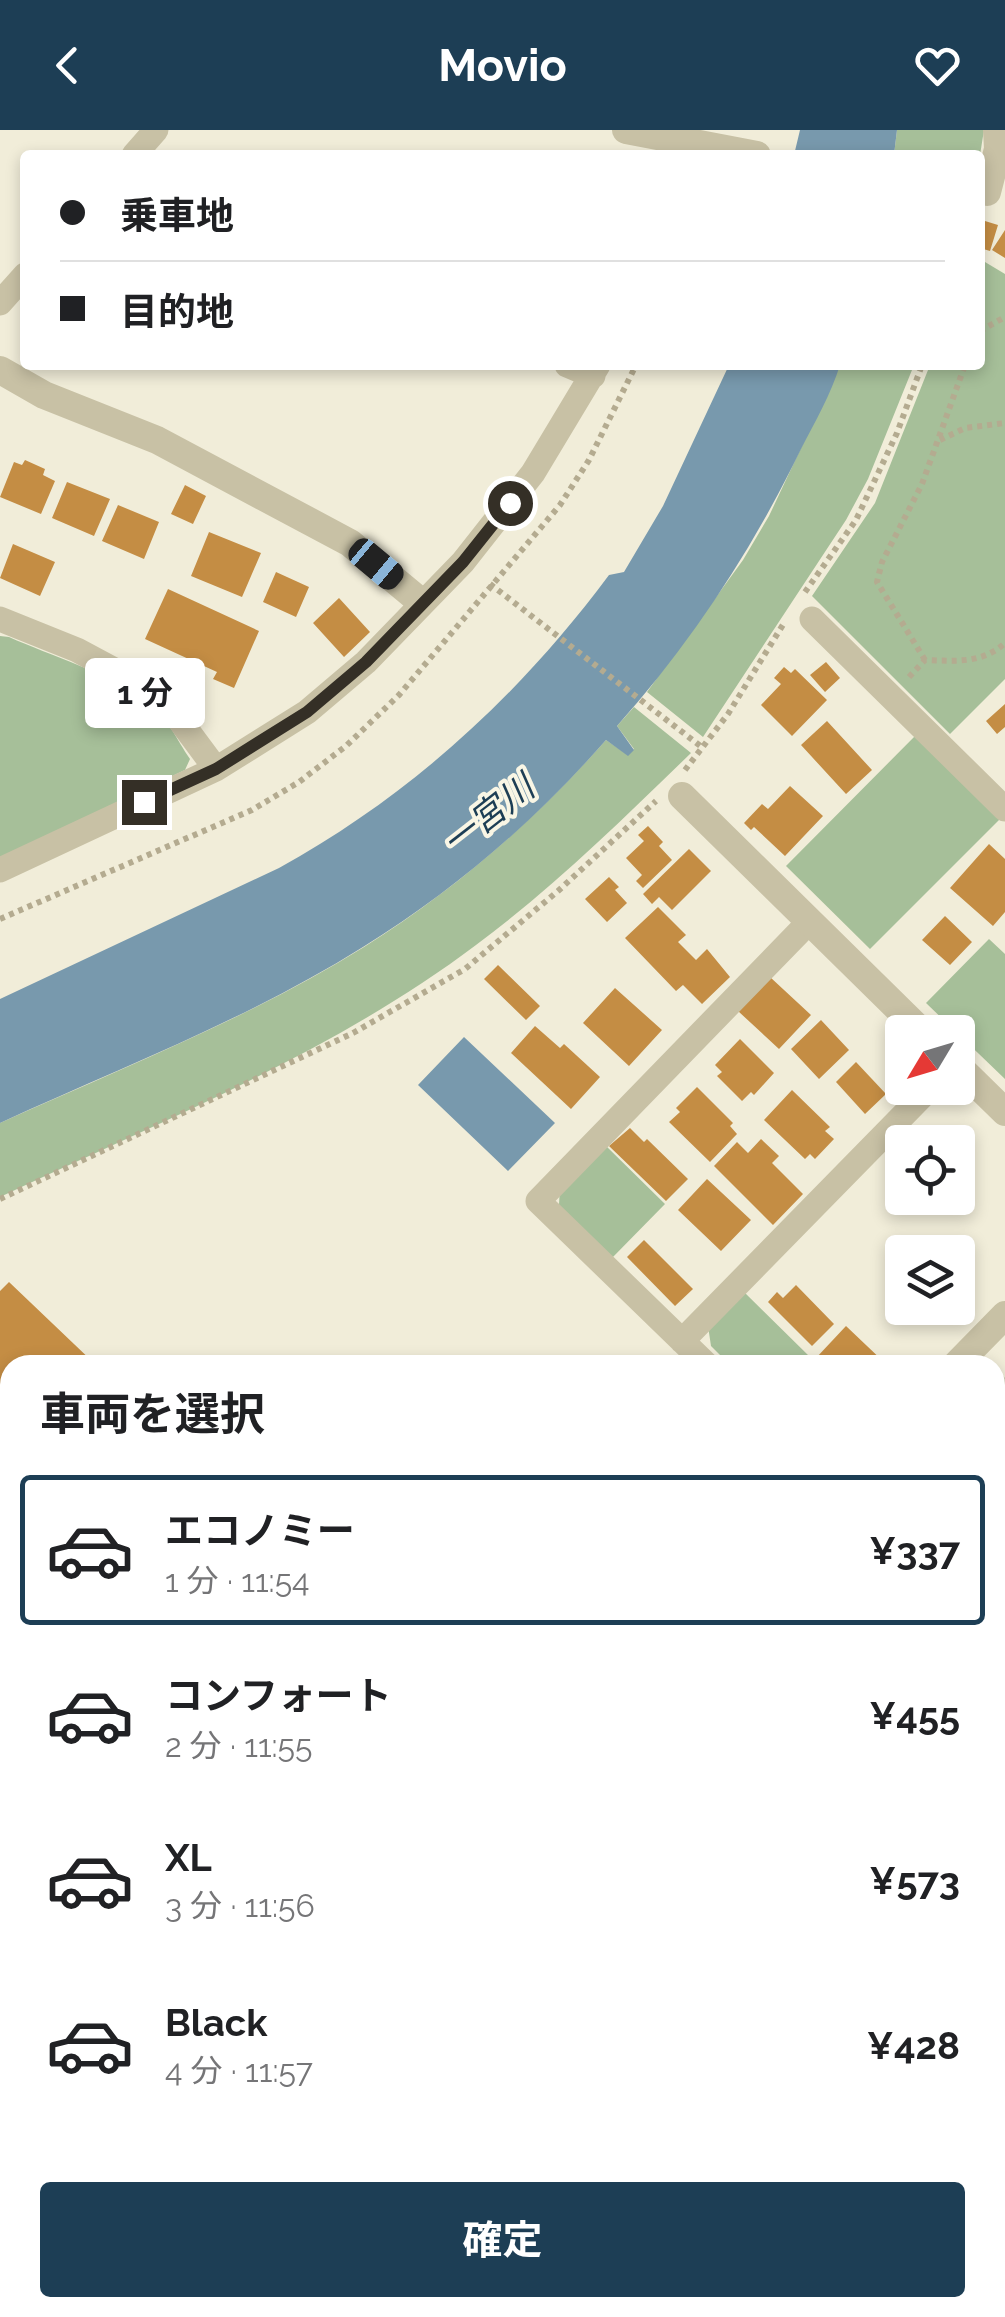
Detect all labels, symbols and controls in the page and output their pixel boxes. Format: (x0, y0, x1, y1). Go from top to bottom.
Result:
icon: back (40, 38, 95, 93)
icon: heart (910, 38, 965, 93)
text: Movio (438, 39, 567, 92)
text: 乗車地 (120, 193, 234, 238)
text: 目的地 (120, 289, 234, 334)
route start (488, 481, 533, 526)
car (343, 533, 409, 595)
callout: 1 分 (84, 657, 204, 727)
text: 1 分 (117, 674, 173, 711)
water label: 一宮川 (434, 764, 545, 863)
route end (122, 780, 167, 825)
north arrow (885, 1015, 975, 1105)
map controls (885, 1015, 975, 1325)
button: locate (885, 1125, 975, 1215)
button: layers (885, 1235, 975, 1325)
text: 車両を選択 (40, 1388, 265, 1441)
icon: car (45, 1505, 135, 1595)
text: エコノミー (165, 1508, 355, 1553)
text: ¥337 (869, 1528, 960, 1573)
text: 1 分 · 11:54 (165, 1562, 310, 1599)
icon: car (45, 1670, 135, 1760)
text: コンフォート (165, 1673, 392, 1718)
text: ¥455 (869, 1693, 960, 1738)
text: 2 分 · 11:55 (165, 1727, 313, 1764)
icon: car (45, 1835, 135, 1925)
text: XL (165, 1835, 212, 1880)
text: ¥573 (869, 1858, 960, 1903)
text: 3 分 · 11:56 (165, 1887, 315, 1924)
icon: car (45, 2000, 135, 2090)
text: Black (165, 2000, 267, 2045)
text: ¥428 (867, 2023, 960, 2068)
text: 4 分 · 11:57 (165, 2052, 313, 2089)
button: 確定 (40, 2182, 965, 2297)

